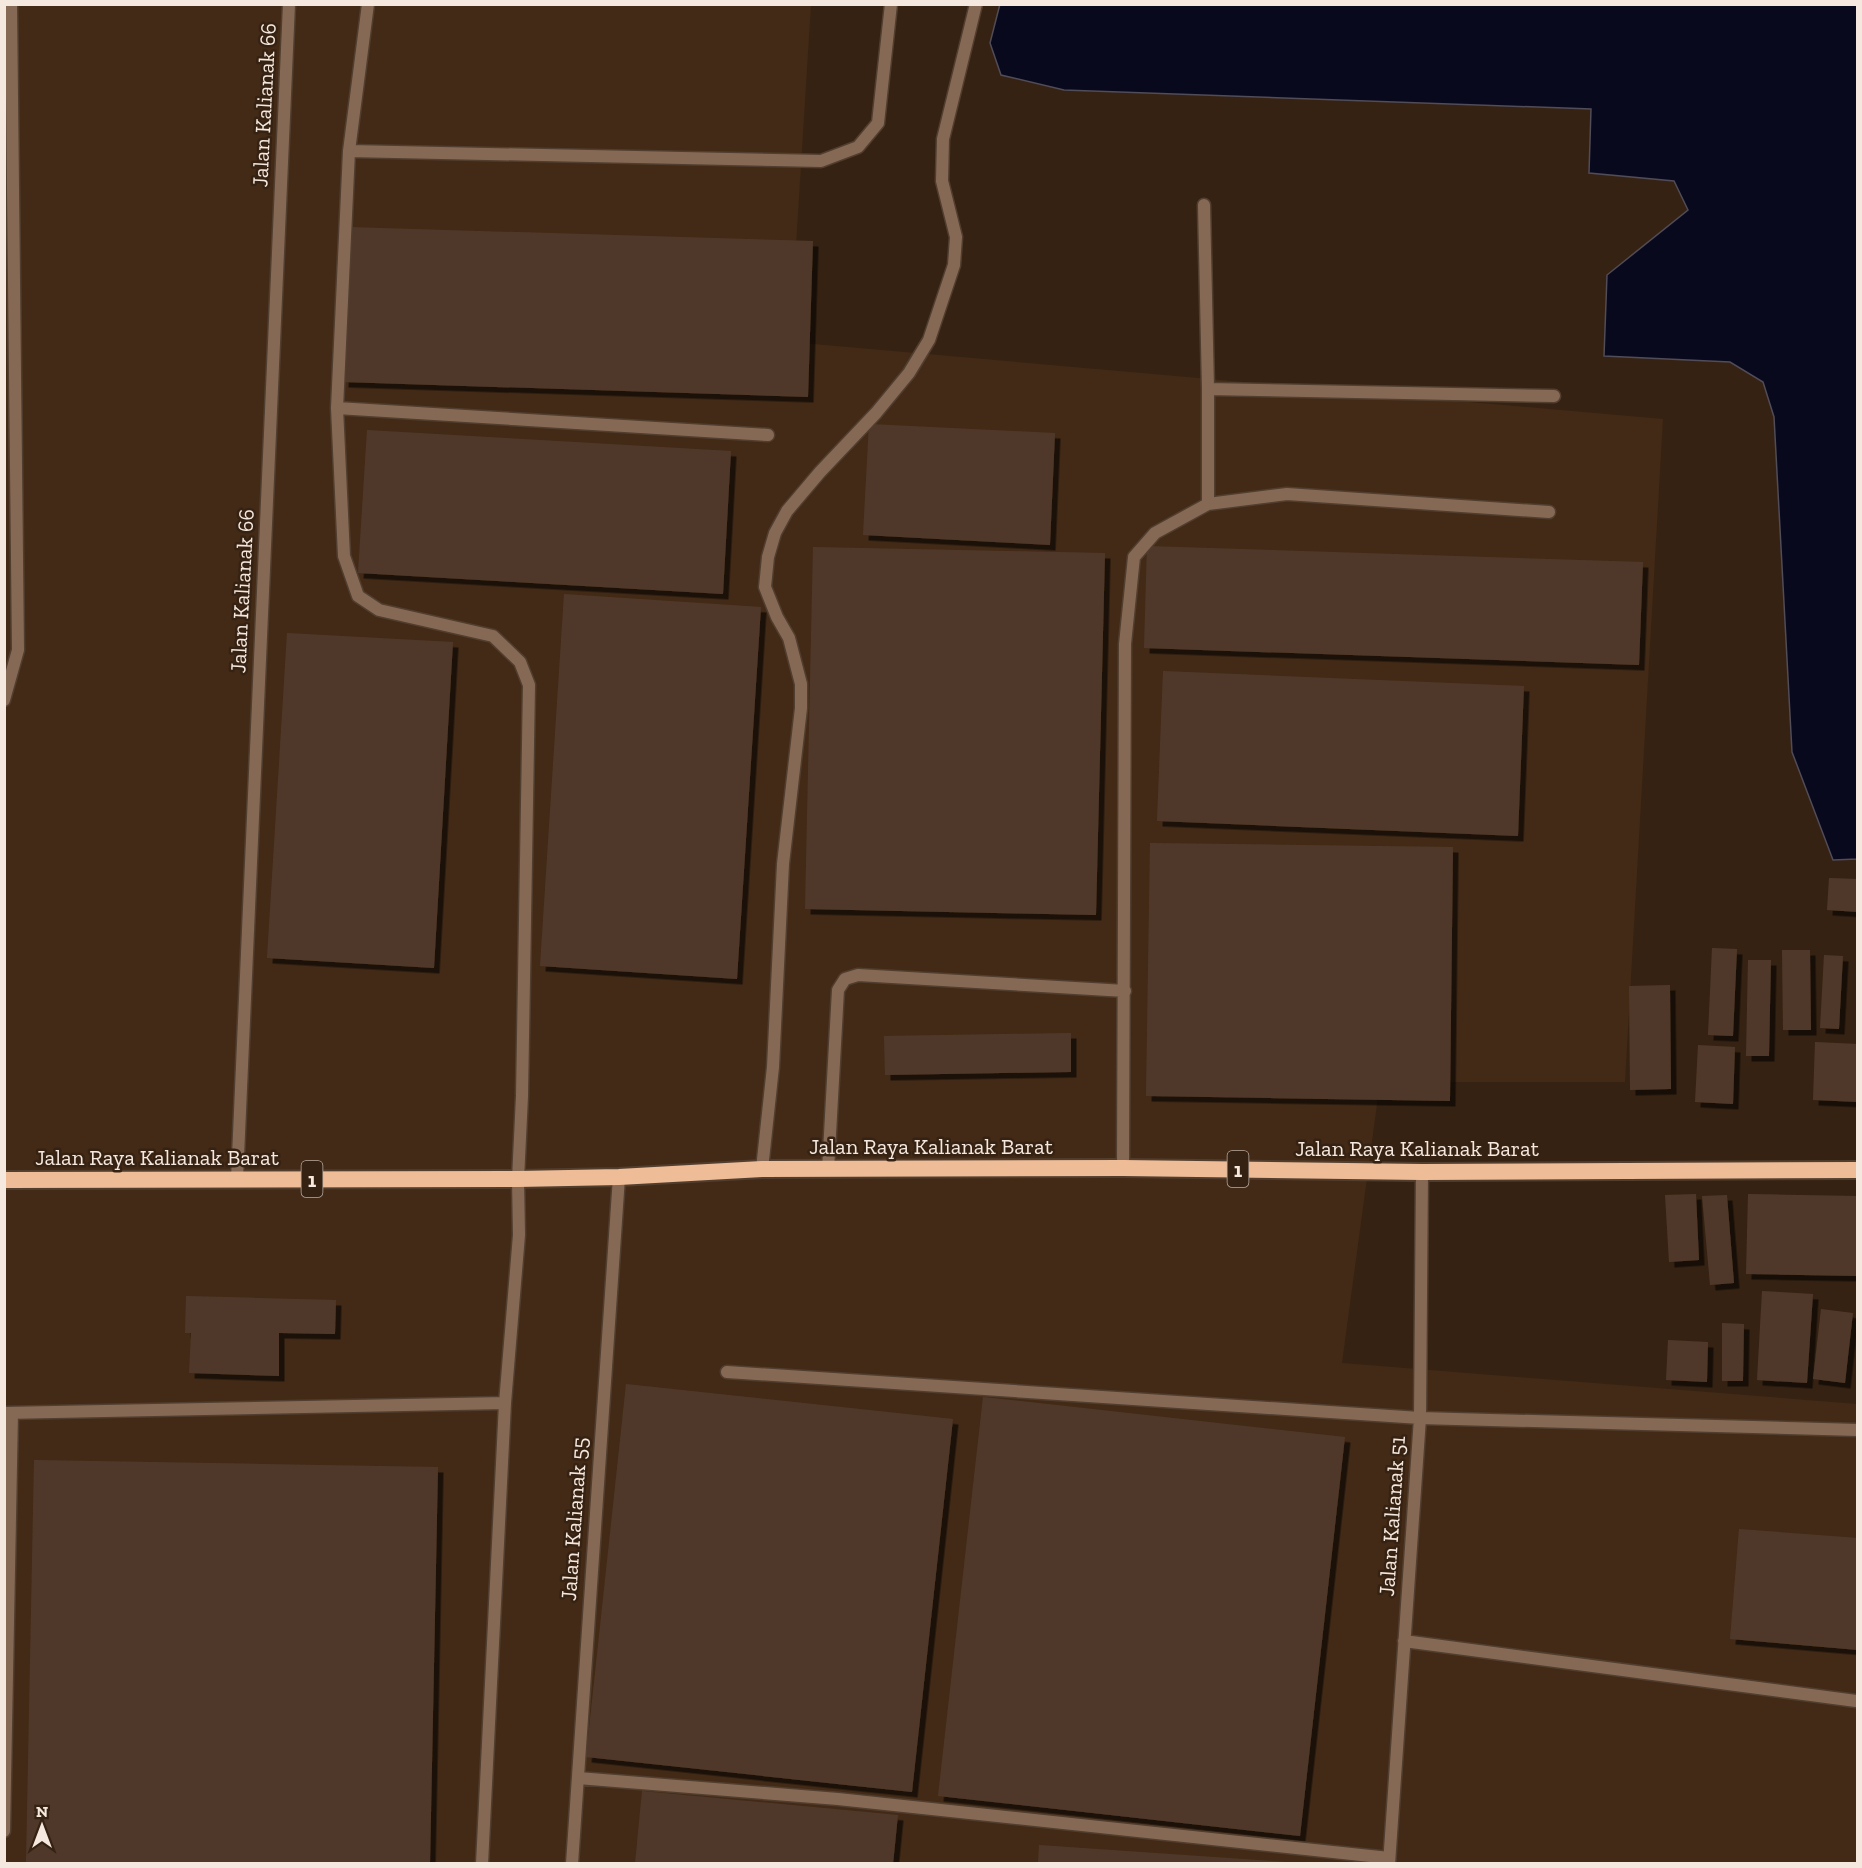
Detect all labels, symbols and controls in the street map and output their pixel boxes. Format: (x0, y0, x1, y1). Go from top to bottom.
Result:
street label: Jalan Kalianak 66 (246, 22, 282, 188)
street label: Jalan Kalianak 66 (224, 508, 260, 674)
street label: Jalan Raya Kalianak Barat (809, 1133, 1054, 1160)
street label: Jalan Raya Kalianak Barat (1295, 1135, 1540, 1162)
street label: Jalan Raya Kalianak Barat (35, 1144, 280, 1171)
road number: 1 (1228, 1151, 1248, 1187)
road number: 1 (302, 1161, 322, 1197)
street label: Jalan Kalianak 51 (1373, 1434, 1411, 1597)
street label: Jalan Kalianak 55 (555, 1436, 593, 1602)
north arrow (12, 1796, 72, 1856)
text: N (36, 1802, 48, 1821)

